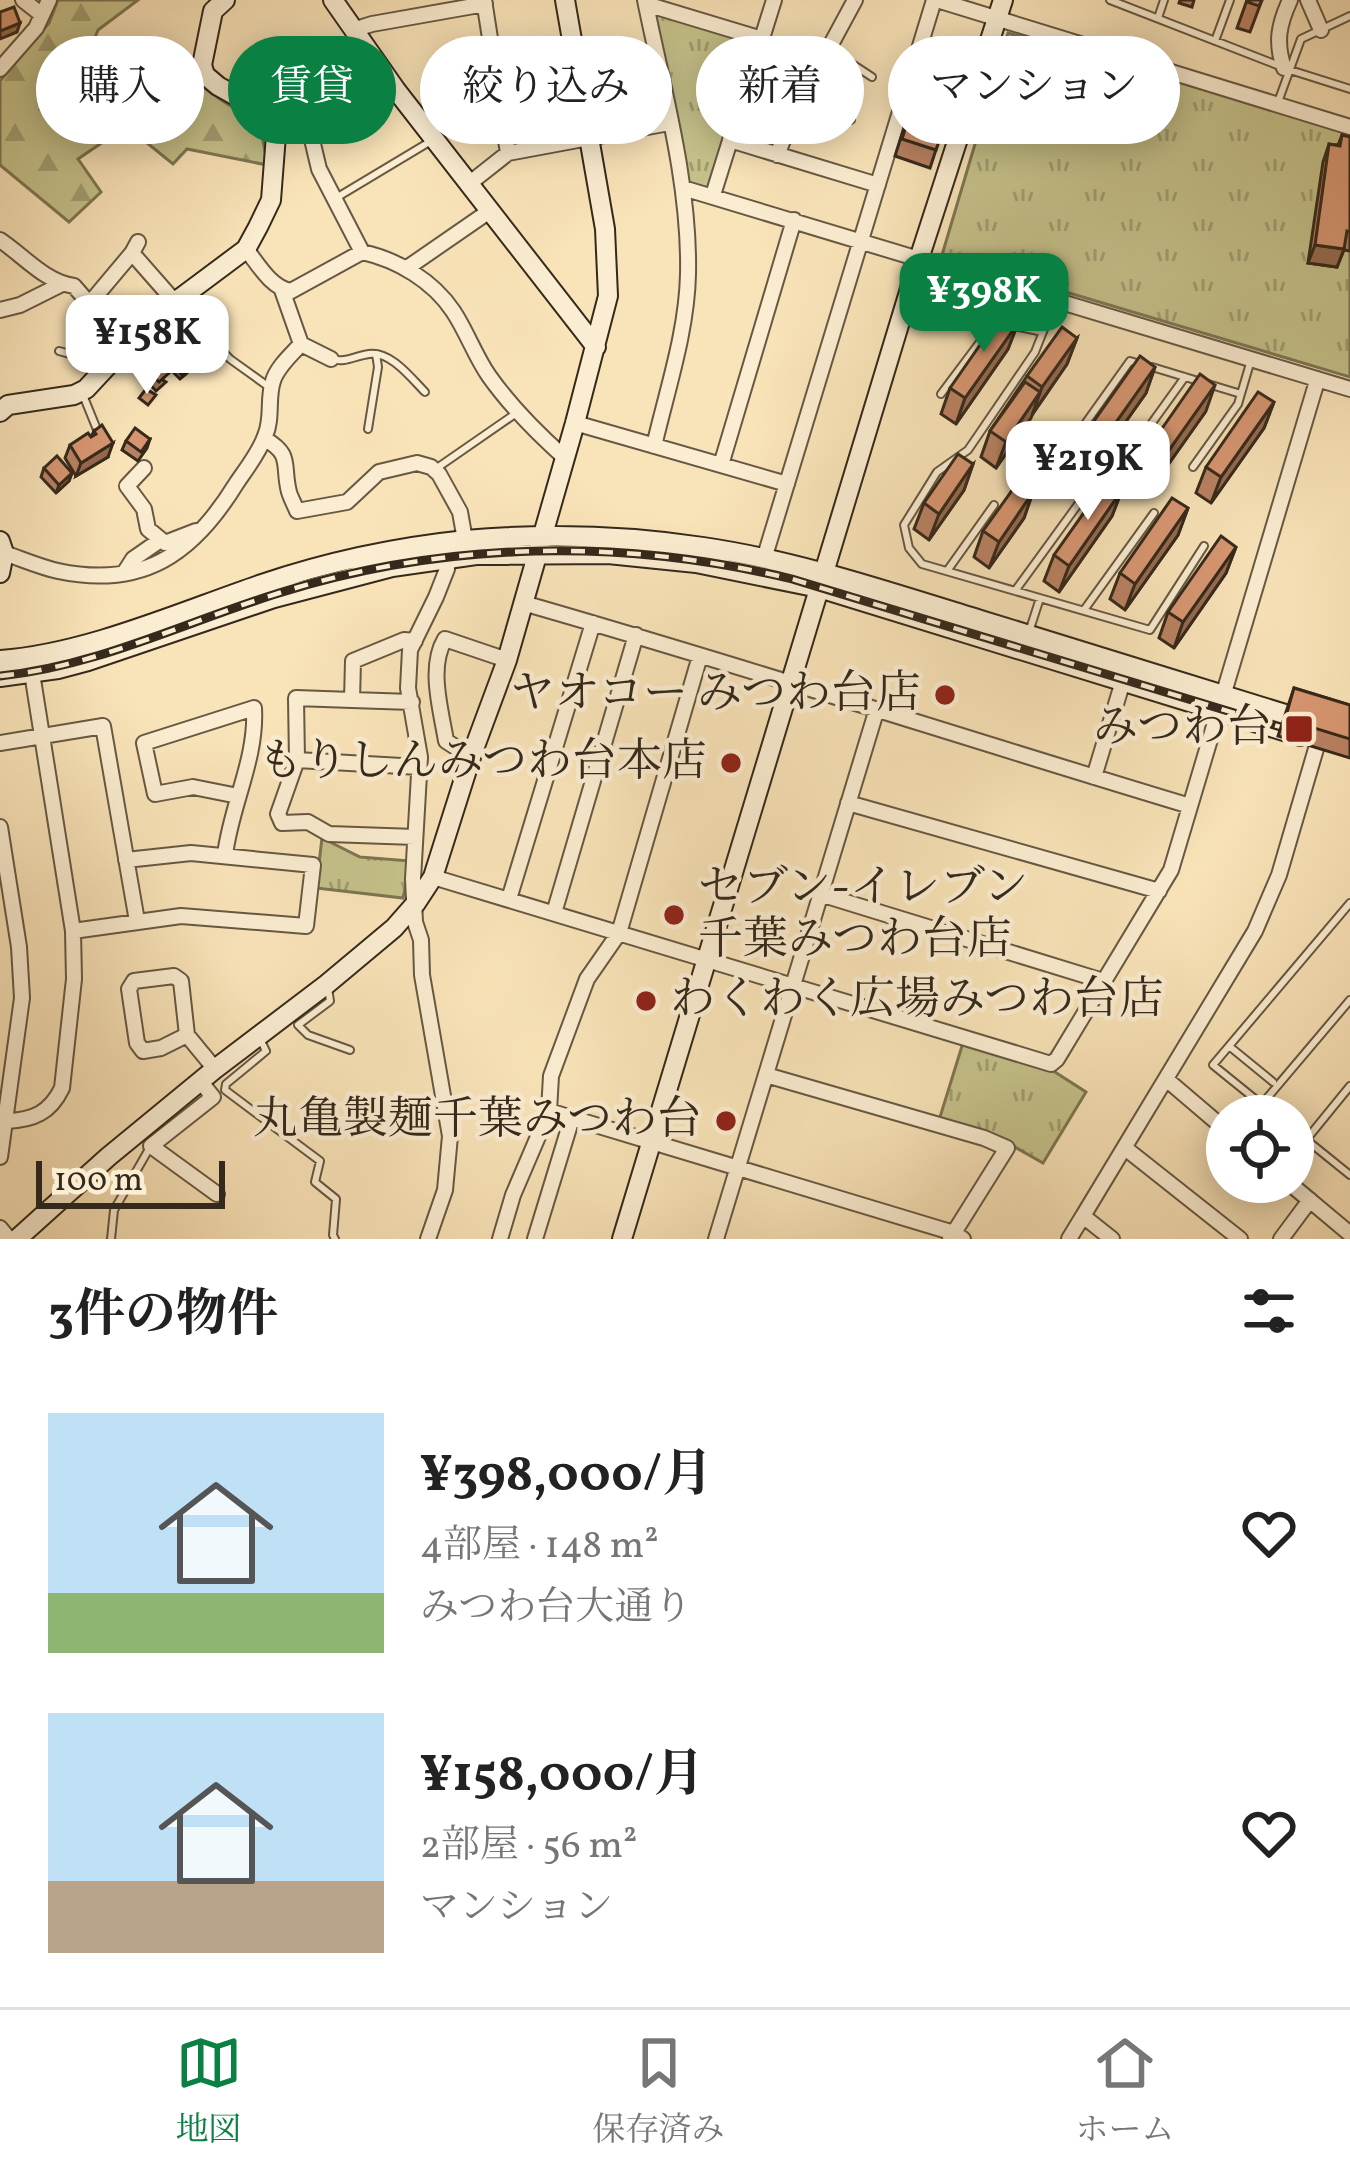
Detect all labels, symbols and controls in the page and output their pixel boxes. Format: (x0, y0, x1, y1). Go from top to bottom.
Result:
chip: 購入 (36, 36, 204, 144)
chip: 賃貸 (228, 36, 396, 144)
chip: 絞り込み (420, 36, 672, 144)
chip: 新着 (696, 36, 864, 144)
chip: マンション (888, 36, 1180, 144)
pin: ¥398K (900, 253, 1068, 355)
text: ¥398K (927, 265, 1041, 319)
pin: ¥158K (63, 295, 231, 397)
text: ¥158K (93, 307, 201, 361)
pin: ¥219K (1004, 421, 1172, 523)
text: ¥219K (1033, 433, 1143, 487)
place label: ヤオコー みつわ台店 (510, 664, 921, 727)
marker: ヤオコー みつわ台店 (932, 682, 958, 708)
place label: みつわ台 (1093, 698, 1272, 761)
marker: みつわ台 (1283, 713, 1315, 745)
place label: もりしんみつわ台本店 (258, 732, 707, 795)
marker: もりしんみつわ台本店 (718, 750, 744, 776)
place label: セブン-イレブン 千葉みつわ台店 (698, 858, 1028, 973)
marker: セブン-イレブン 千葉みつわ台店 (661, 902, 687, 928)
place label: わくわく広場みつわ台店 (670, 970, 1164, 1033)
marker: わくわく広場みつわ台店 (633, 988, 659, 1014)
place label: 丸亀製麺千葉みつわ台 (253, 1090, 702, 1153)
map controls (1206, 1095, 1314, 1203)
button: locate (1206, 1095, 1314, 1203)
marker: 丸亀製麺千葉みつわ台 (713, 1108, 739, 1134)
scale bar (36, 1155, 225, 1208)
text: 100 m (54, 1159, 143, 1205)
icon: filters (1236, 1278, 1302, 1344)
text: 3件の物件 (48, 1281, 278, 1352)
text: ¥398,000/月 (420, 1441, 713, 1512)
icon: home (144, 1461, 288, 1605)
icon: heart (1236, 1500, 1302, 1566)
text: 4部屋 · 148 m² (420, 1520, 659, 1574)
text: みつわ台大通り (420, 1582, 692, 1636)
text: ¥158,000/月 (420, 1741, 705, 1812)
icon: home (144, 1761, 288, 1905)
icon: heart (1236, 1800, 1302, 1866)
text: 2部屋 · 56 m² (420, 1820, 637, 1874)
text: マンション (420, 1882, 613, 1936)
tab: 地図 (176, 2030, 242, 2155)
tab: 保存済み (593, 2030, 725, 2155)
tab: ホーム (1076, 2030, 1175, 2155)

